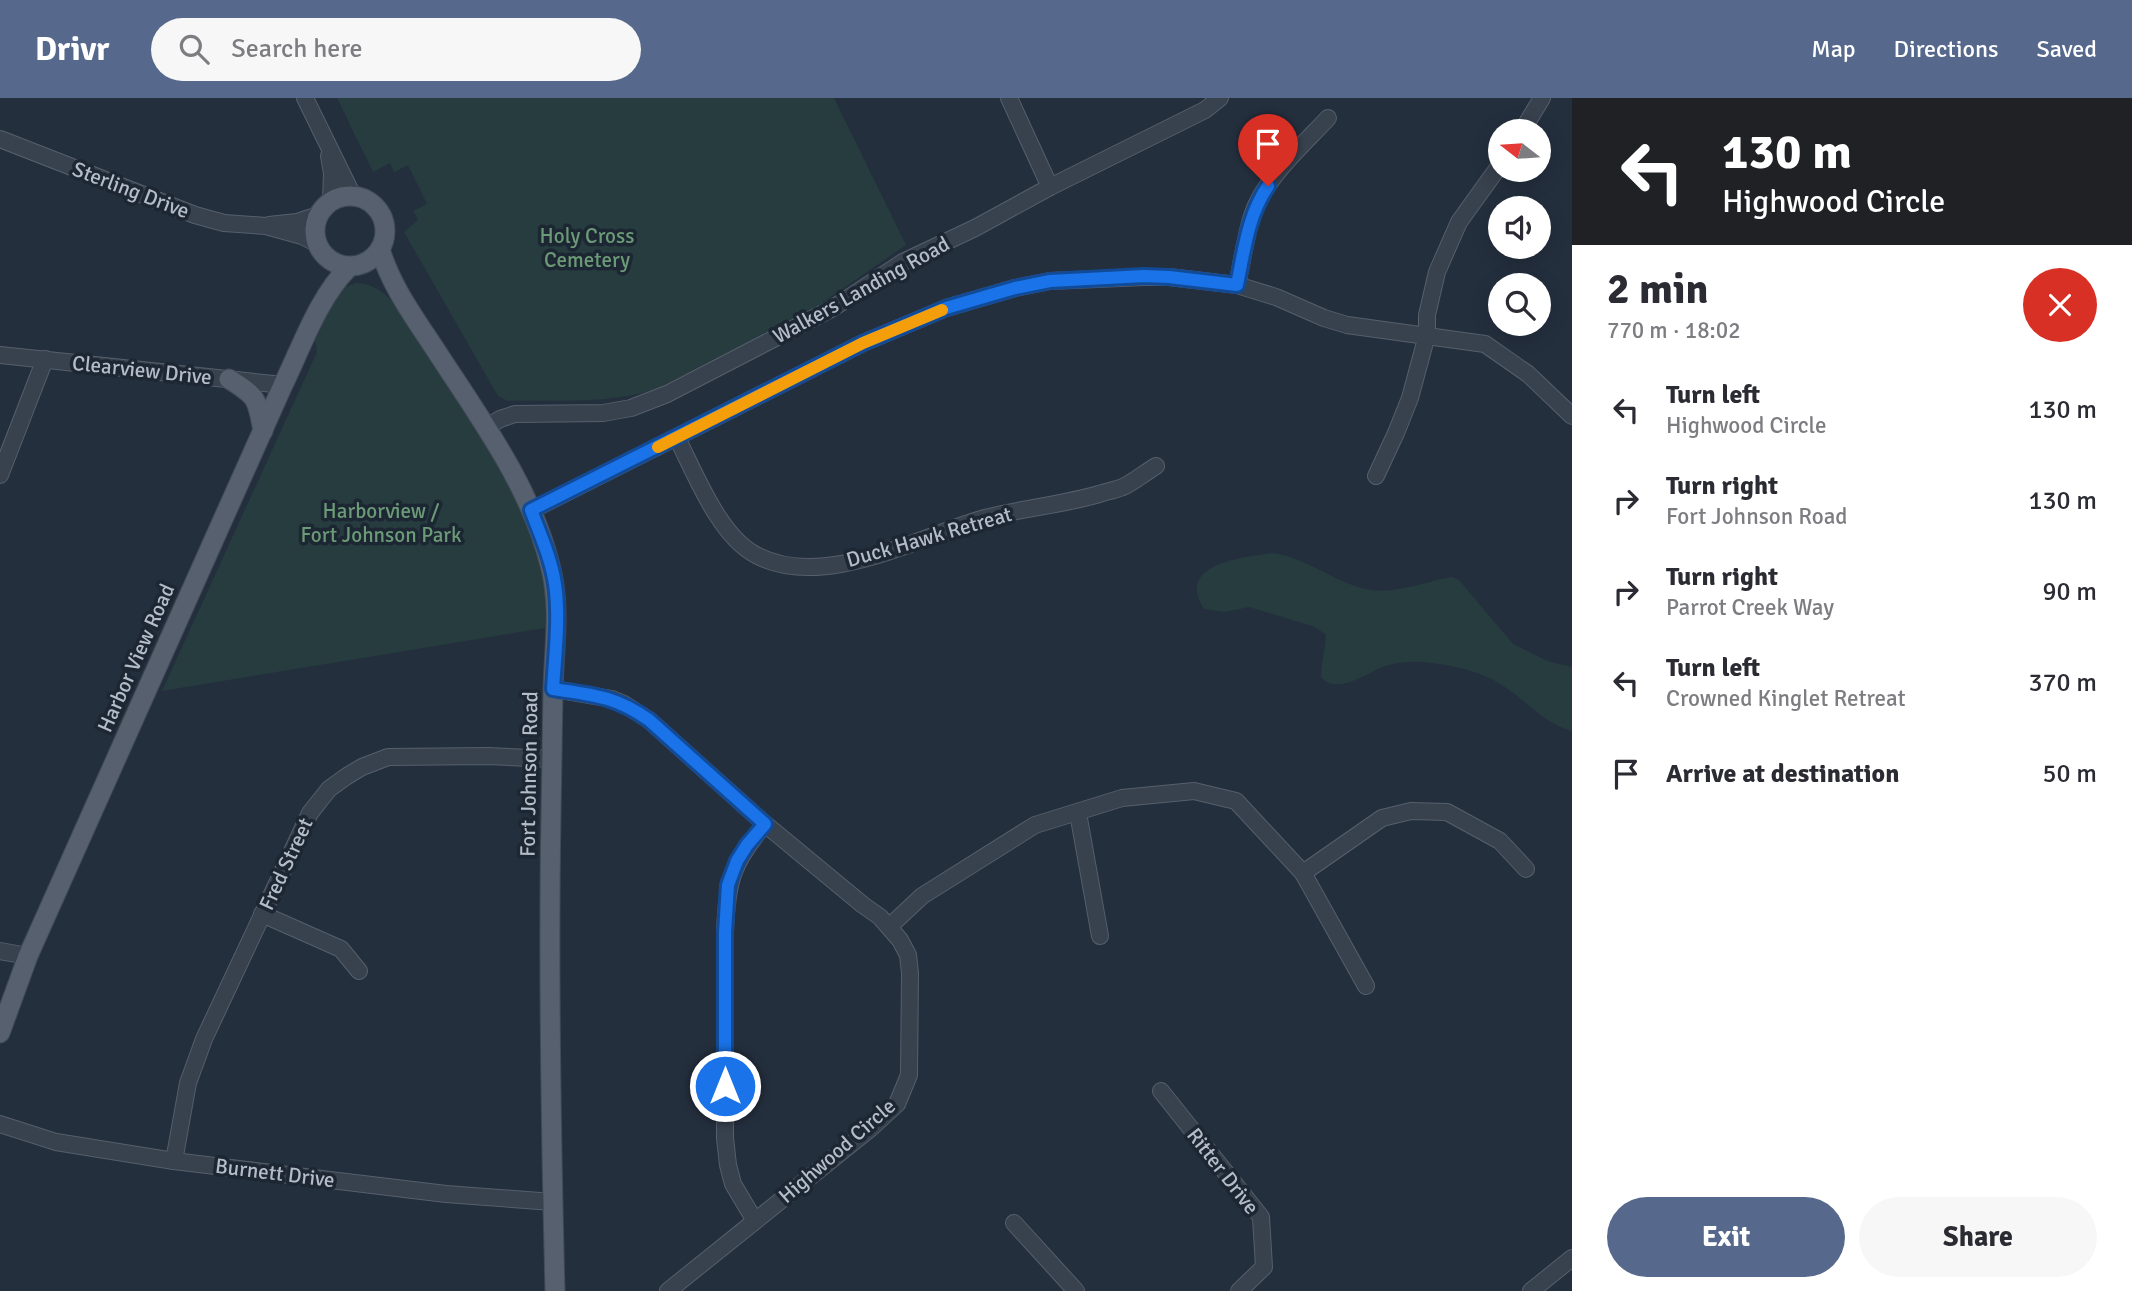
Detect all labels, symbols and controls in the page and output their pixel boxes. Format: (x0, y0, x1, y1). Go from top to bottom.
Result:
search box (151, 18, 641, 81)
text: Drivr (35, 29, 109, 70)
icon: search (175, 30, 213, 68)
text: Search here (231, 33, 362, 65)
text: Map (1811, 34, 1856, 64)
text: Directions (1894, 34, 1999, 64)
text: Saved (2037, 34, 2097, 64)
pin (1238, 114, 1298, 186)
north arrow (1488, 119, 1550, 182)
map controls (1488, 119, 1551, 336)
text: 130 m (1722, 122, 1852, 182)
icon: arrive (1249, 125, 1287, 163)
icon: left (1607, 126, 1698, 217)
street label: Sterling Drive (69, 156, 193, 224)
text: Highwood Circle (1722, 182, 1945, 221)
button: sound (1488, 196, 1551, 259)
park label: Holy Cross Cemetery (540, 223, 634, 273)
street label: Walkers Landing Road (768, 231, 954, 349)
text: 2 min (1607, 264, 1708, 315)
button: close (2023, 268, 2097, 342)
button: search (1488, 273, 1551, 336)
text: 770 m · 18:02 (1607, 316, 1741, 345)
street label: Clearview Drive (71, 350, 213, 390)
text: Turn left (1666, 379, 1760, 411)
icon: left (1607, 391, 1645, 429)
text: 130 m (2028, 394, 2097, 426)
text: Highwood Circle (1666, 411, 1827, 440)
text: Turn right (1666, 470, 1778, 502)
icon: right (1607, 482, 1645, 520)
text: 130 m (2028, 485, 2097, 517)
park label: Harborview / Fort Johnson Park (300, 498, 462, 548)
street label: Duck Hawk Retreat (843, 501, 1015, 573)
text: Fort Johnson Road (1666, 502, 1848, 531)
text: Turn right (1666, 561, 1778, 593)
icon: right (1607, 573, 1645, 611)
text: 90 m (2042, 576, 2097, 608)
street label: Harbor View Road (92, 580, 180, 736)
text: Parrot Creek Way (1666, 593, 1834, 622)
text: Turn left (1666, 652, 1760, 684)
icon: left (1607, 664, 1645, 702)
text: 370 m (2028, 667, 2097, 699)
text: Crowned Kinglet Retreat (1666, 684, 1905, 713)
street label: Fort Johnson Road (515, 691, 543, 857)
icon: arrive (1607, 755, 1645, 793)
text: Arrive at destination (1666, 758, 1899, 790)
text: 50 m (2042, 758, 2097, 790)
street label: Fred Street (253, 814, 319, 914)
position arrow (688, 1049, 762, 1123)
street label: Highwood Circle (773, 1093, 901, 1209)
street label: Ritter Drive (1181, 1123, 1265, 1219)
street label: Burnett Drive (214, 1153, 336, 1193)
button: Exit (1607, 1197, 1845, 1277)
button: Share (1859, 1197, 2097, 1277)

